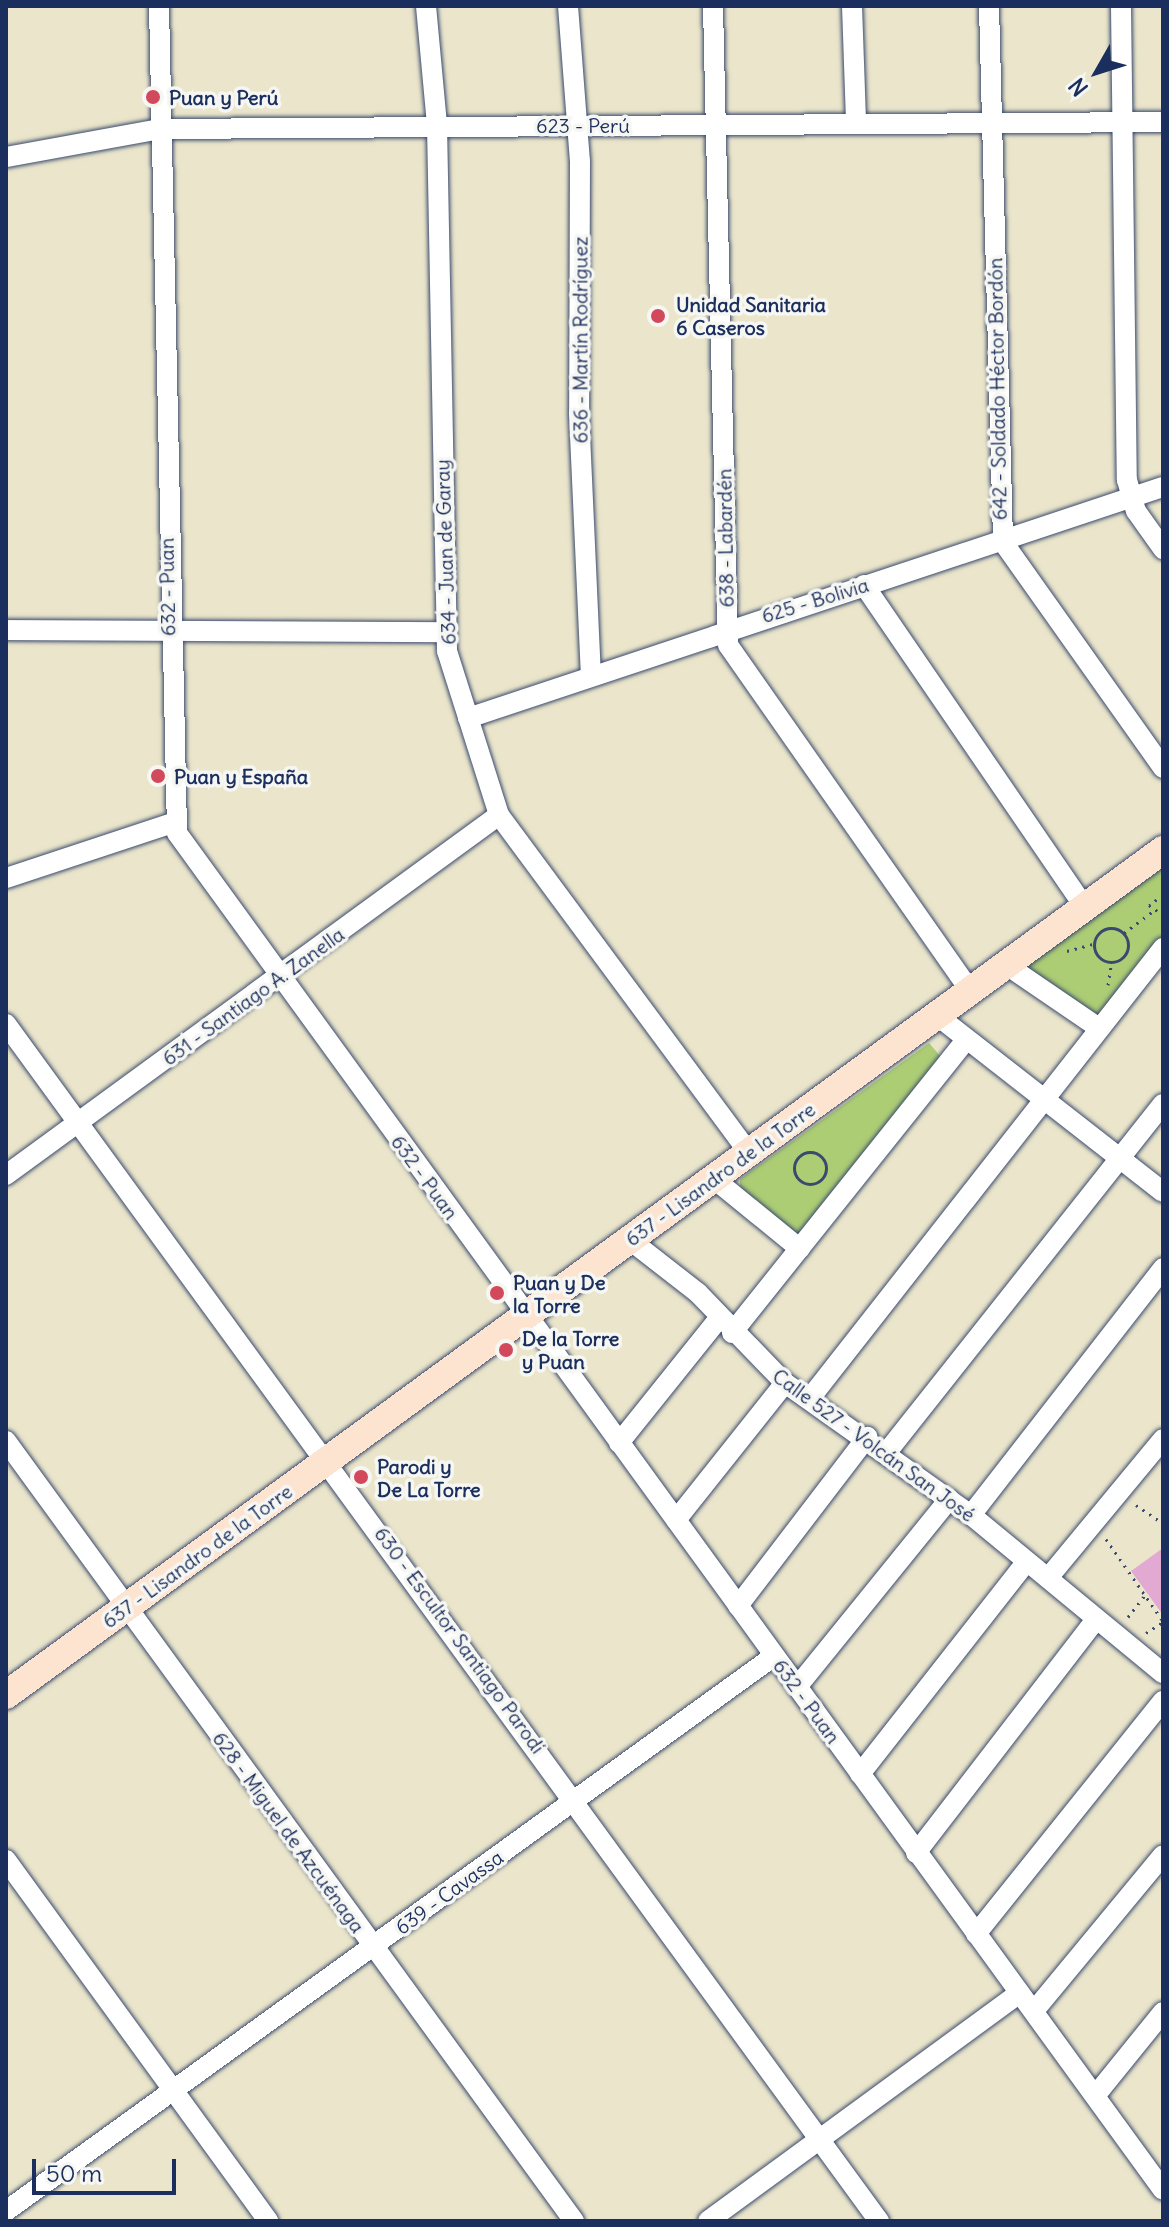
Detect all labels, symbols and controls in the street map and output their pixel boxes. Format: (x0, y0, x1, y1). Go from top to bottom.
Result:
north arrow (1057, 32, 1137, 112)
text: N (1063, 72, 1094, 102)
place label: Puan y Perú (169, 85, 278, 109)
marker: Puan y Perú (144, 88, 162, 106)
street label: 623 - Perú (536, 113, 630, 137)
street label: 636 - Martín Rodríguez (568, 236, 592, 444)
street label: 642 - Soldado Héctor Bordón (983, 257, 1011, 521)
place label: Unidad Sanitaria 6 Caseros (676, 292, 826, 339)
marker: Unidad Sanitaria 6 Caseros (647, 305, 669, 327)
street label: 634 - Juan de Garay (430, 459, 460, 645)
street label: 638 - Labardén (712, 468, 738, 608)
street label: 632 - Puan (154, 538, 180, 636)
street label: 625 - Bolivia (758, 572, 872, 628)
place label: Puan y España (174, 764, 308, 788)
marker: Puan y España (149, 767, 167, 785)
street label: 631 - Santiago A. Zanella (157, 922, 349, 1070)
street label: 637 - Lisandro de la Torre (620, 1097, 820, 1251)
street label: 632 - Puan (386, 1130, 464, 1224)
place label: Puan y De la Torre (513, 1270, 605, 1317)
marker: Puan y De la Torre (488, 1284, 506, 1302)
place label: De la Torre y Puan (522, 1326, 619, 1373)
marker: De la Torre y Puan (497, 1341, 515, 1359)
street label: Calle 527 - Volcán San José (768, 1363, 980, 1527)
place label: Parodi y De La Torre (377, 1454, 481, 1501)
marker: Parodi y De La Torre (352, 1468, 370, 1486)
street label: 637 - Lisandro de la Torre (97, 1479, 297, 1633)
street label: 630 - Escultor Santiago Parodi (370, 1522, 550, 1758)
street label: 632 - Puan (768, 1654, 846, 1748)
street label: 628 - Miguel de Azcuénaga (208, 1727, 370, 1937)
street label: 639 - Cavassa (390, 1845, 508, 1939)
scale bar (36, 2143, 180, 2193)
text: 50 m (46, 2158, 102, 2188)

